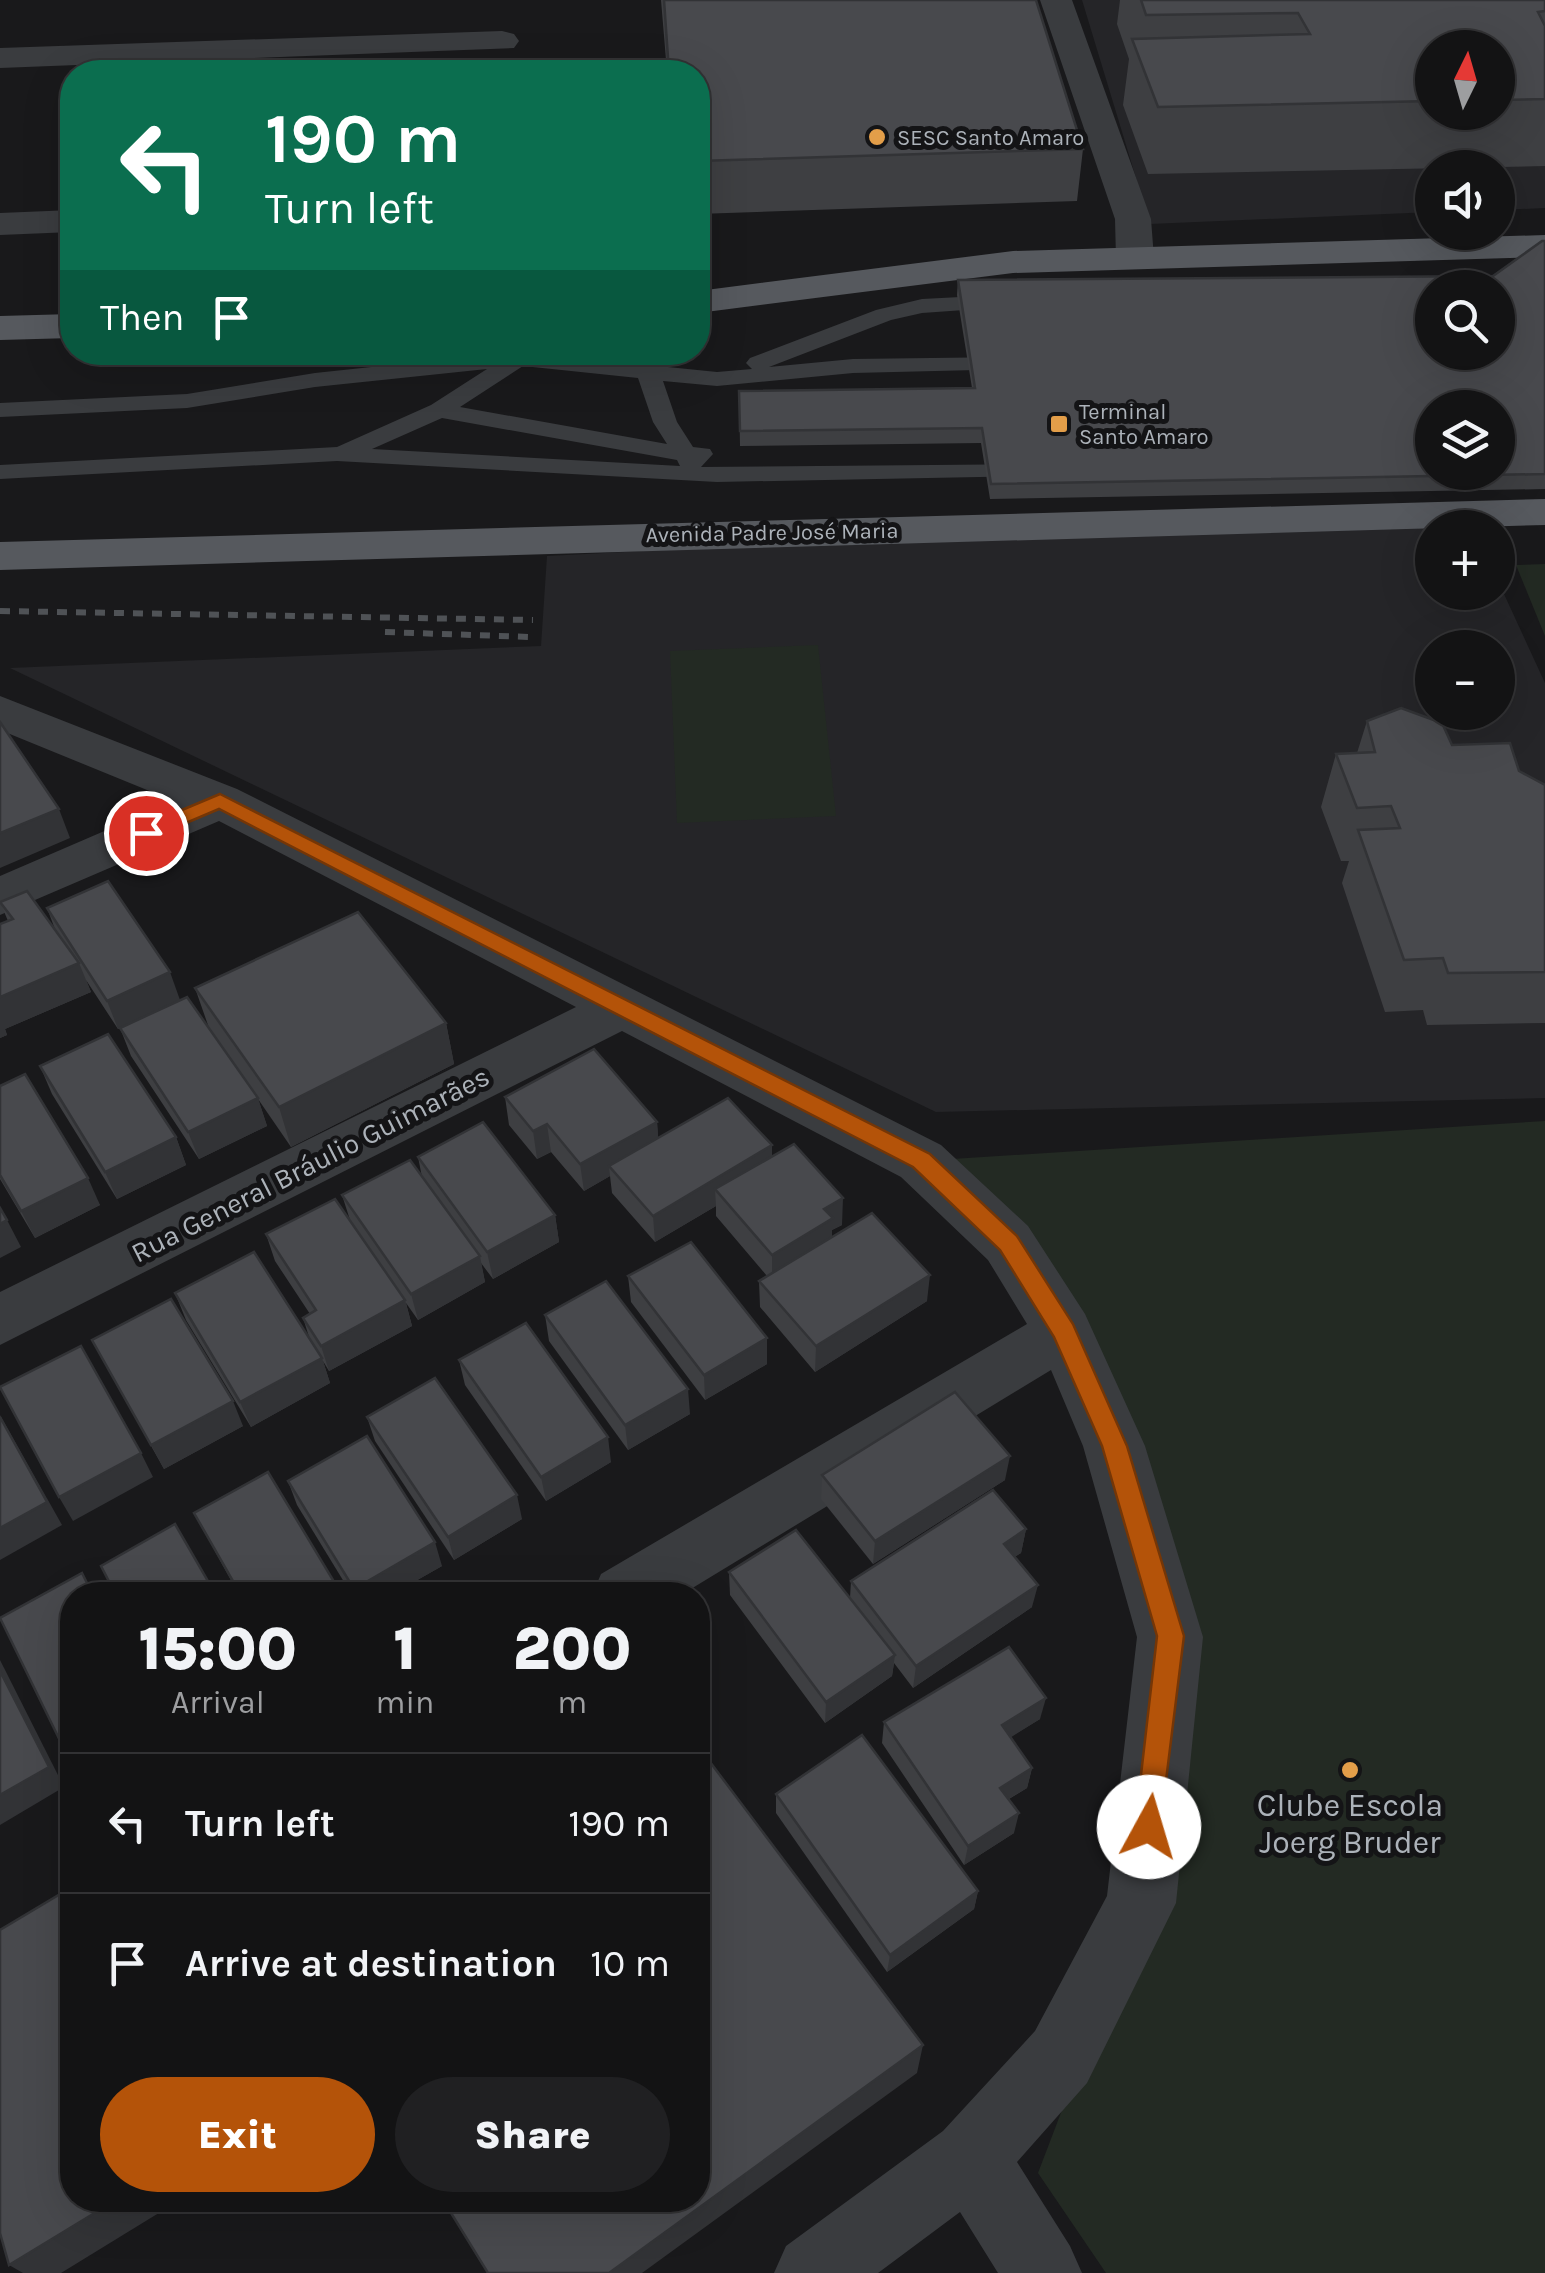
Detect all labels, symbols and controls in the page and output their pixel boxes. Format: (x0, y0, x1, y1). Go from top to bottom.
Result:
north arrow (1415, 30, 1515, 130)
map controls (1415, 30, 1515, 730)
text: 190 m (265, 98, 461, 180)
icon: left (100, 100, 230, 230)
place label: SESC Santo Amaro (897, 125, 1084, 151)
marker: SESC Santo Amaro (866, 126, 888, 148)
button: sound (1415, 150, 1515, 250)
text: Turn left (265, 182, 434, 234)
button: search (1415, 270, 1515, 370)
icon: arrive (204, 290, 259, 345)
text: Then (100, 295, 184, 340)
button: layers (1415, 390, 1515, 490)
place label: Terminal Santo Amaro (1079, 399, 1209, 450)
marker: Terminal Santo Amaro (1048, 413, 1070, 435)
button: + (1415, 510, 1515, 610)
street label: Avenida Padre José Maria (645, 518, 899, 548)
button: − (1415, 630, 1515, 730)
pin (104, 791, 189, 876)
icon: arrive (119, 806, 174, 861)
street label: Rua General Bráulio Guimarães (126, 1060, 495, 1269)
text: 15:00 (138, 1614, 297, 1684)
text: 1 (393, 1614, 416, 1684)
text: 200 (513, 1614, 631, 1684)
text: Arrival (171, 1684, 265, 1721)
text: min (375, 1684, 434, 1721)
text: m (557, 1684, 587, 1721)
marker: Clube Escola Joerg Bruder (1339, 1759, 1361, 1781)
position arrow (1097, 1775, 1201, 1879)
place label: Clube Escola Joerg Bruder (1257, 1787, 1443, 1861)
icon: left (100, 1796, 155, 1851)
text: Turn left (185, 1801, 335, 1846)
text: 190 m (568, 1801, 670, 1846)
icon: arrive (100, 1936, 155, 1991)
text: Arrive at destination (185, 1941, 557, 1986)
text: 10 m (590, 1941, 670, 1986)
button: Exit (100, 2077, 375, 2192)
button: Share (395, 2077, 670, 2192)

